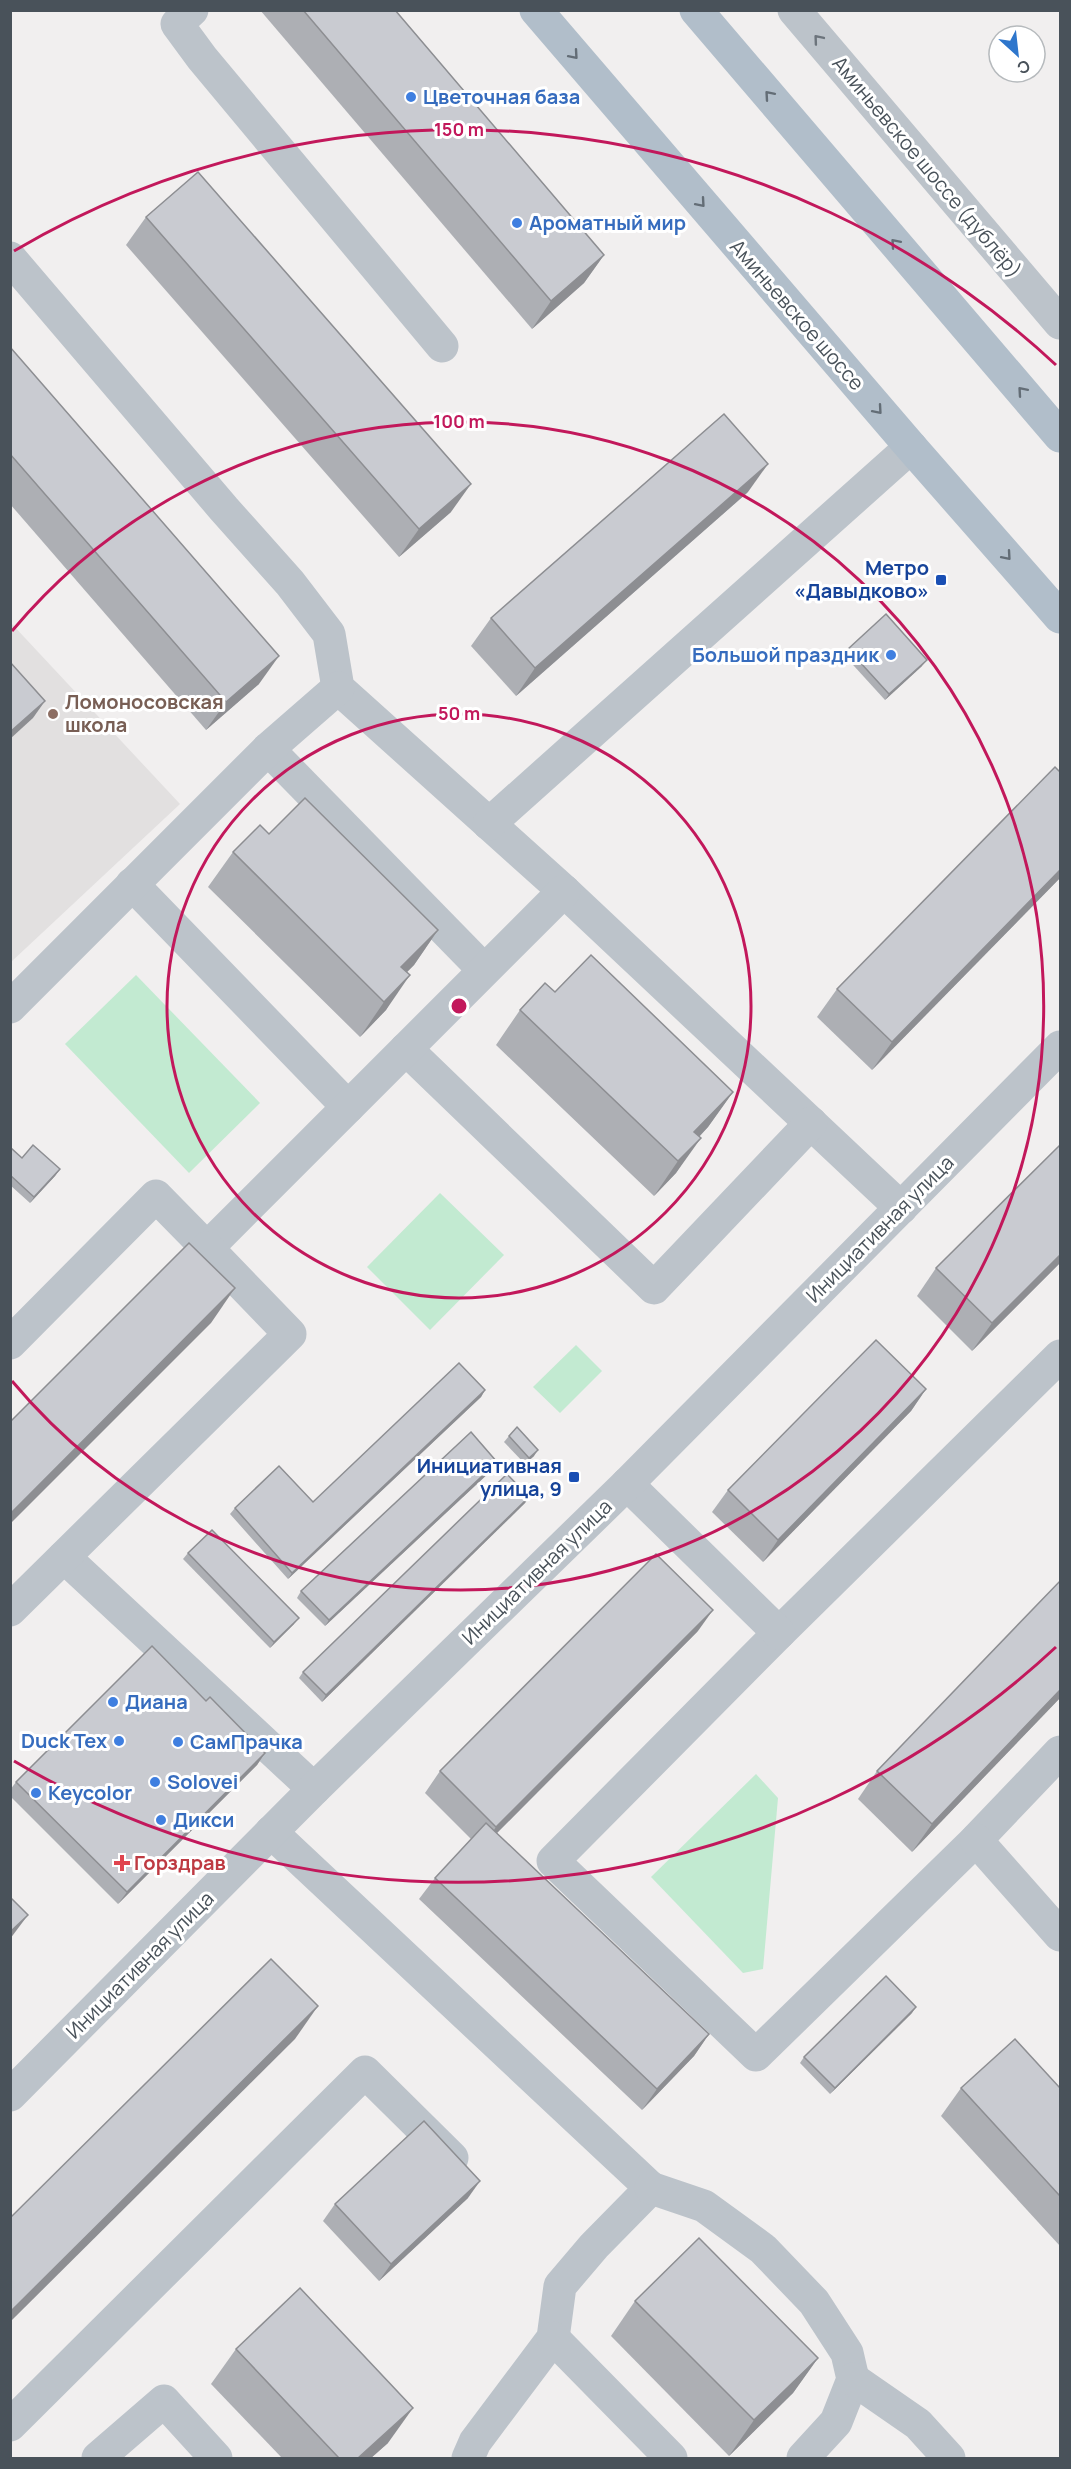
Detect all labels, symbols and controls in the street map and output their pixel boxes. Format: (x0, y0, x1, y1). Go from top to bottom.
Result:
north arrow (987, 24, 1047, 84)
one-way arrow (815, 35, 826, 46)
one-way arrow (567, 48, 578, 59)
street label: Аминьевское шоссе (дублёр) (827, 50, 1028, 283)
text: С (1013, 55, 1034, 80)
place label: Цветочная база (423, 83, 580, 110)
marker: Цветочная база (404, 90, 418, 104)
one-way arrow (765, 91, 776, 102)
text: 150 m (434, 117, 484, 141)
one-way arrow (694, 196, 705, 207)
place label: Ароматный мир (529, 209, 686, 236)
marker: Ароматный мир (510, 216, 524, 230)
street label: Аминьевское шоссе (724, 233, 870, 396)
one-way arrow (891, 239, 902, 250)
one-way arrow (1018, 387, 1029, 398)
one-way arrow (871, 403, 882, 413)
text: 100 m (433, 409, 485, 433)
one-way arrow (1000, 549, 1011, 560)
place label: Метро «Давыдково» (794, 554, 929, 604)
marker: Метро «Давыдково» (934, 573, 948, 587)
place label: Большой праздник (692, 641, 880, 668)
marker: Большой праздник (884, 648, 898, 662)
place label: Ломоносовская школа (65, 688, 224, 738)
text: 50 m (438, 701, 480, 725)
marker: Ломоносовская школа (46, 707, 60, 721)
centre of rings (449, 996, 469, 1016)
street label: Инициативная улица (800, 1149, 959, 1308)
place label: Инициативная улица, 9 (417, 1452, 562, 1502)
marker: Инициативная улица, 9 (567, 1470, 581, 1484)
street label: Инициативная улица (456, 1493, 617, 1650)
place label: Диана (125, 1688, 188, 1715)
marker: Диана (106, 1695, 120, 1709)
place label: Duck Tex (21, 1727, 107, 1754)
place label: СамПрачка (190, 1728, 303, 1755)
marker: Duck Tex (112, 1734, 126, 1748)
marker: СамПрачка (171, 1735, 185, 1749)
place label: Solovei (167, 1768, 238, 1795)
marker: Solovei (148, 1775, 162, 1789)
place label: Keycolor (48, 1779, 132, 1806)
marker: Keycolor (29, 1786, 43, 1800)
place label: Дикси (173, 1806, 234, 1833)
marker: Дикси (154, 1813, 168, 1827)
place label: Горздрав (134, 1849, 226, 1876)
marker: Горздрав (115, 1856, 129, 1870)
street label: Инициативная улица (60, 1885, 219, 2044)

